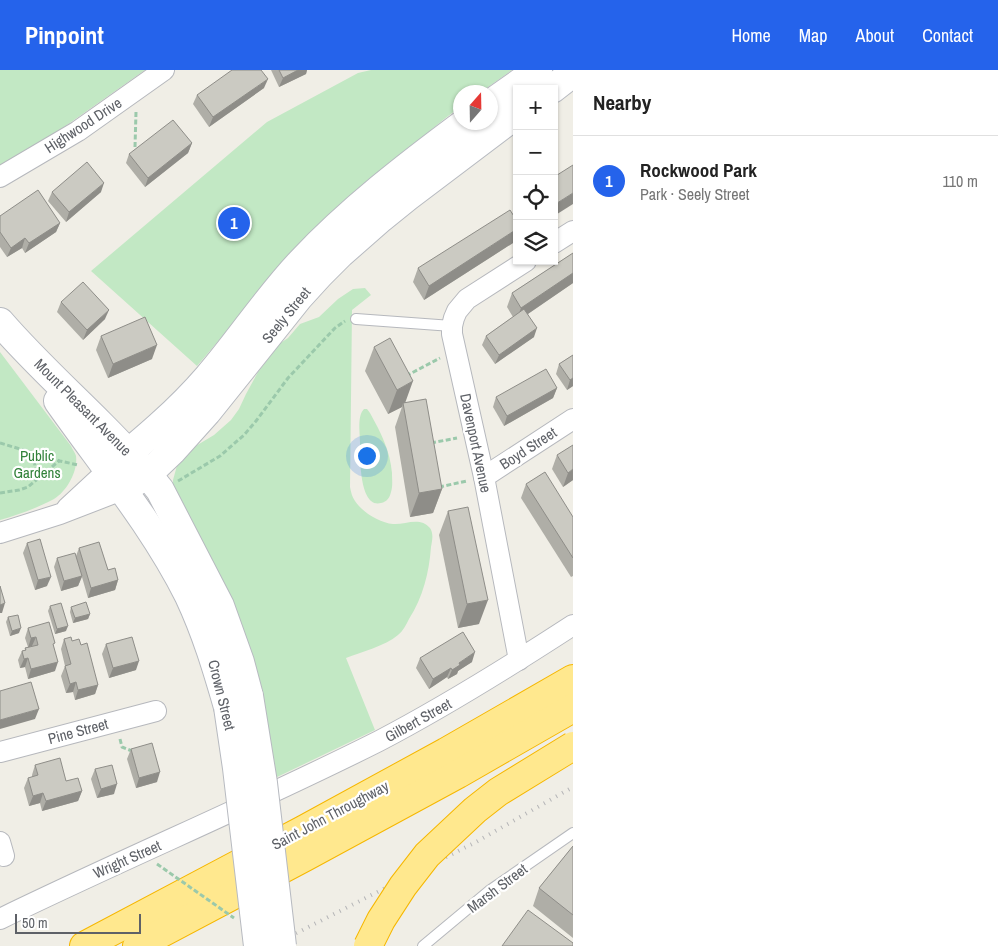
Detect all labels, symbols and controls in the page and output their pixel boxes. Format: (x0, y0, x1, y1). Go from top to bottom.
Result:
text: Pinpoint (25, 19, 104, 51)
text: Home (731, 23, 771, 48)
text: Map (799, 23, 828, 48)
text: About (856, 23, 894, 48)
text: Contact (922, 23, 973, 48)
north arrow (453, 85, 498, 130)
map controls (513, 85, 558, 265)
button: + (513, 85, 558, 130)
text: Nearby (593, 88, 651, 117)
street label: Highwood Drive (40, 92, 126, 158)
button: − (513, 130, 558, 175)
text: Rockwood Park (640, 157, 757, 183)
text: 1 (605, 170, 613, 192)
text: 110 m (942, 170, 978, 192)
button: locate (513, 175, 558, 220)
text: Park · Seely Street (640, 183, 749, 205)
pin: 1 (218, 204, 250, 242)
button: layers (513, 220, 558, 265)
street label: Seely Street (257, 282, 316, 348)
street label: Mount Pleasant Avenue (30, 354, 136, 460)
street label: Davenport Avenue (455, 391, 497, 495)
street label: Boyd Street (495, 421, 561, 474)
your location (354, 443, 380, 469)
park label: Public Gardens (13, 445, 61, 483)
street label: Crown Street (203, 658, 241, 733)
street label: Gilbert Street (381, 693, 456, 747)
street label: Pine Street (46, 713, 111, 749)
street label: Saint John Throughway (268, 775, 393, 855)
street label: Wright Street (90, 834, 165, 883)
street label: Marsh Street (463, 858, 532, 918)
scale bar (15, 911, 141, 934)
text: 50 m (22, 914, 48, 932)

